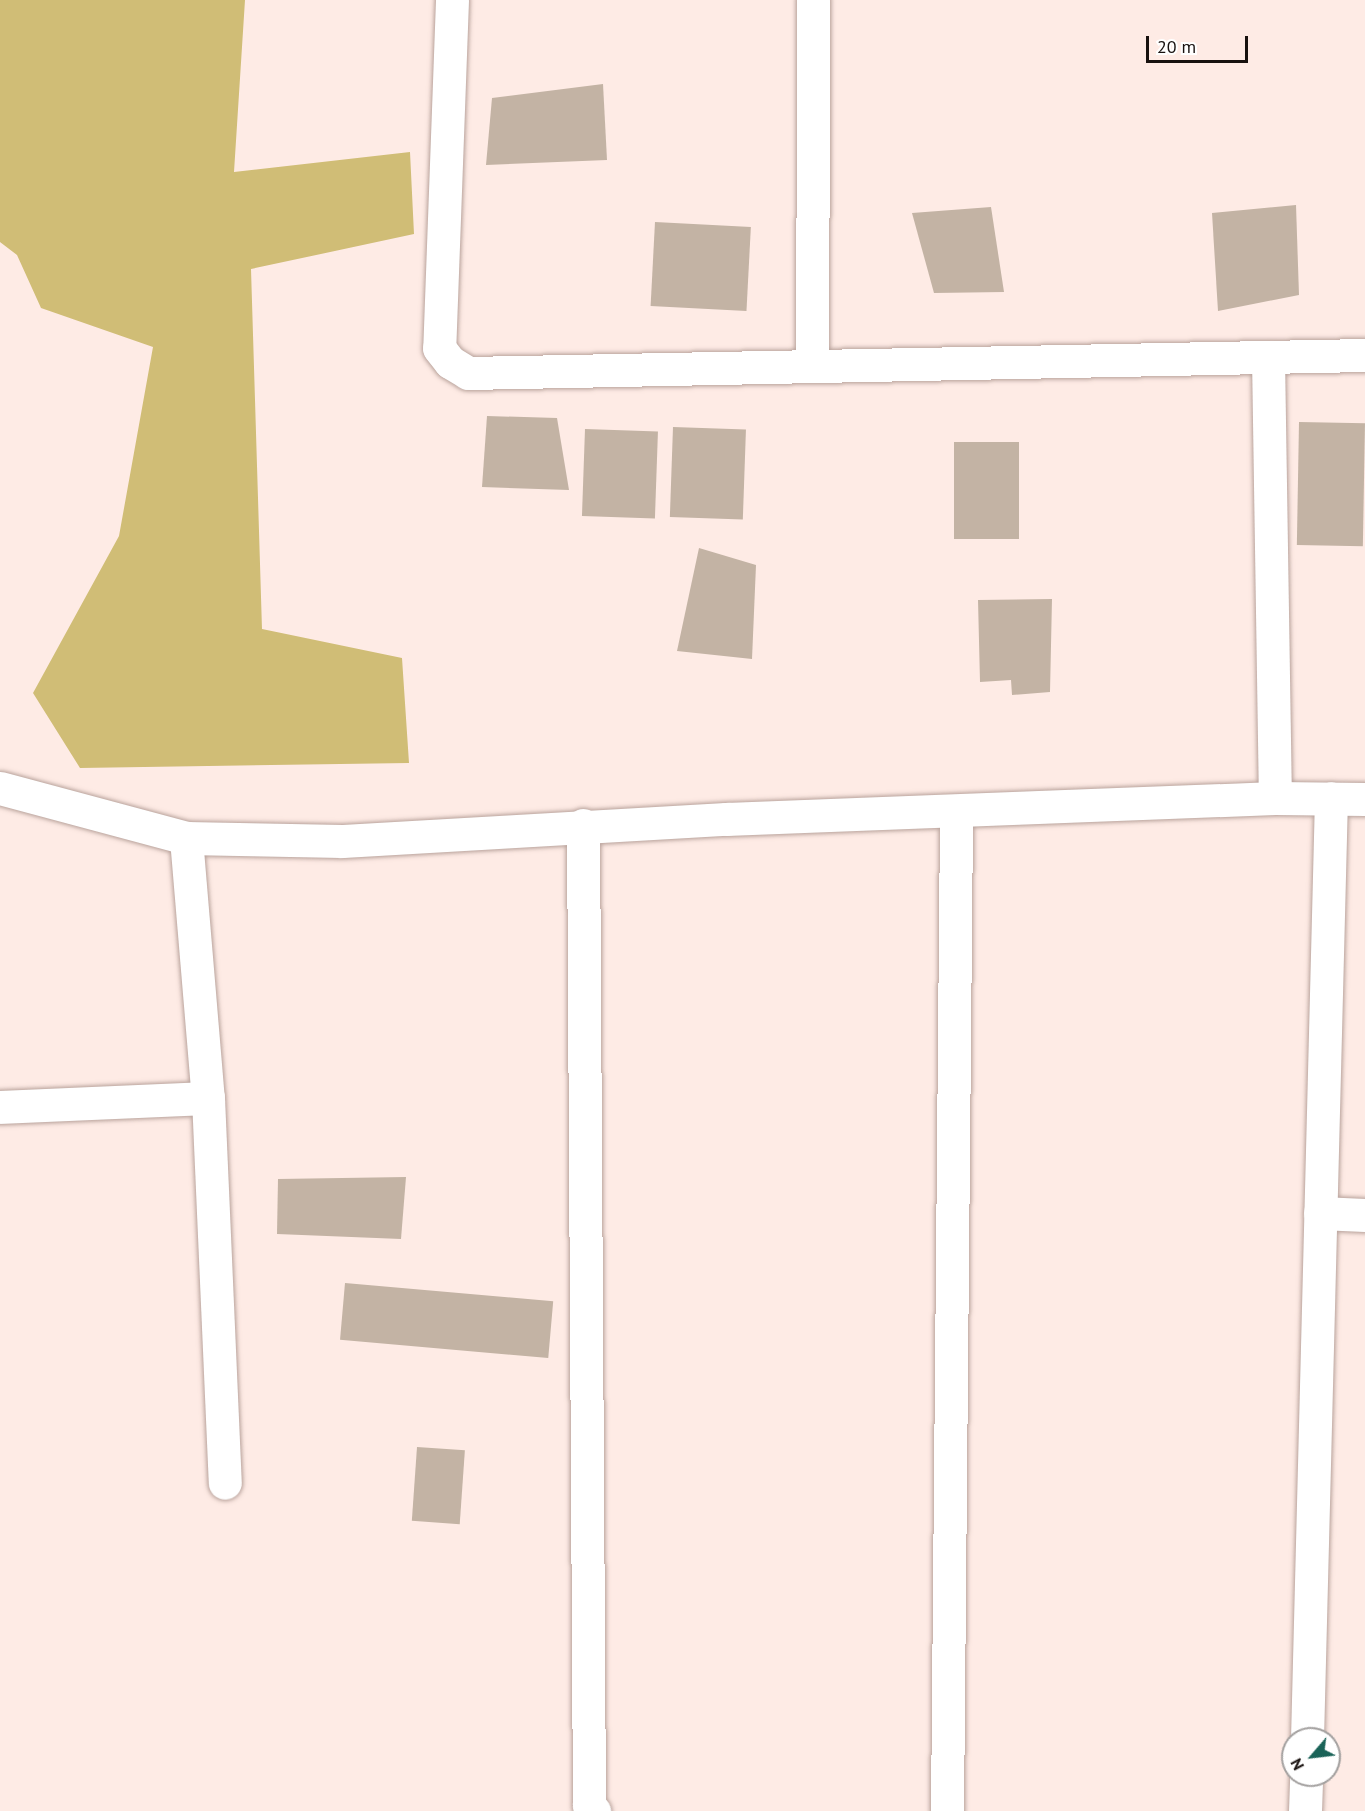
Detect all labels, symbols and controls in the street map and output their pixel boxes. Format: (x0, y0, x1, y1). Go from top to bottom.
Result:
scale bar (1149, 24, 1251, 62)
text: 20 m (1157, 35, 1196, 58)
north arrow (1281, 1727, 1341, 1787)
text: N (1286, 1755, 1308, 1774)

